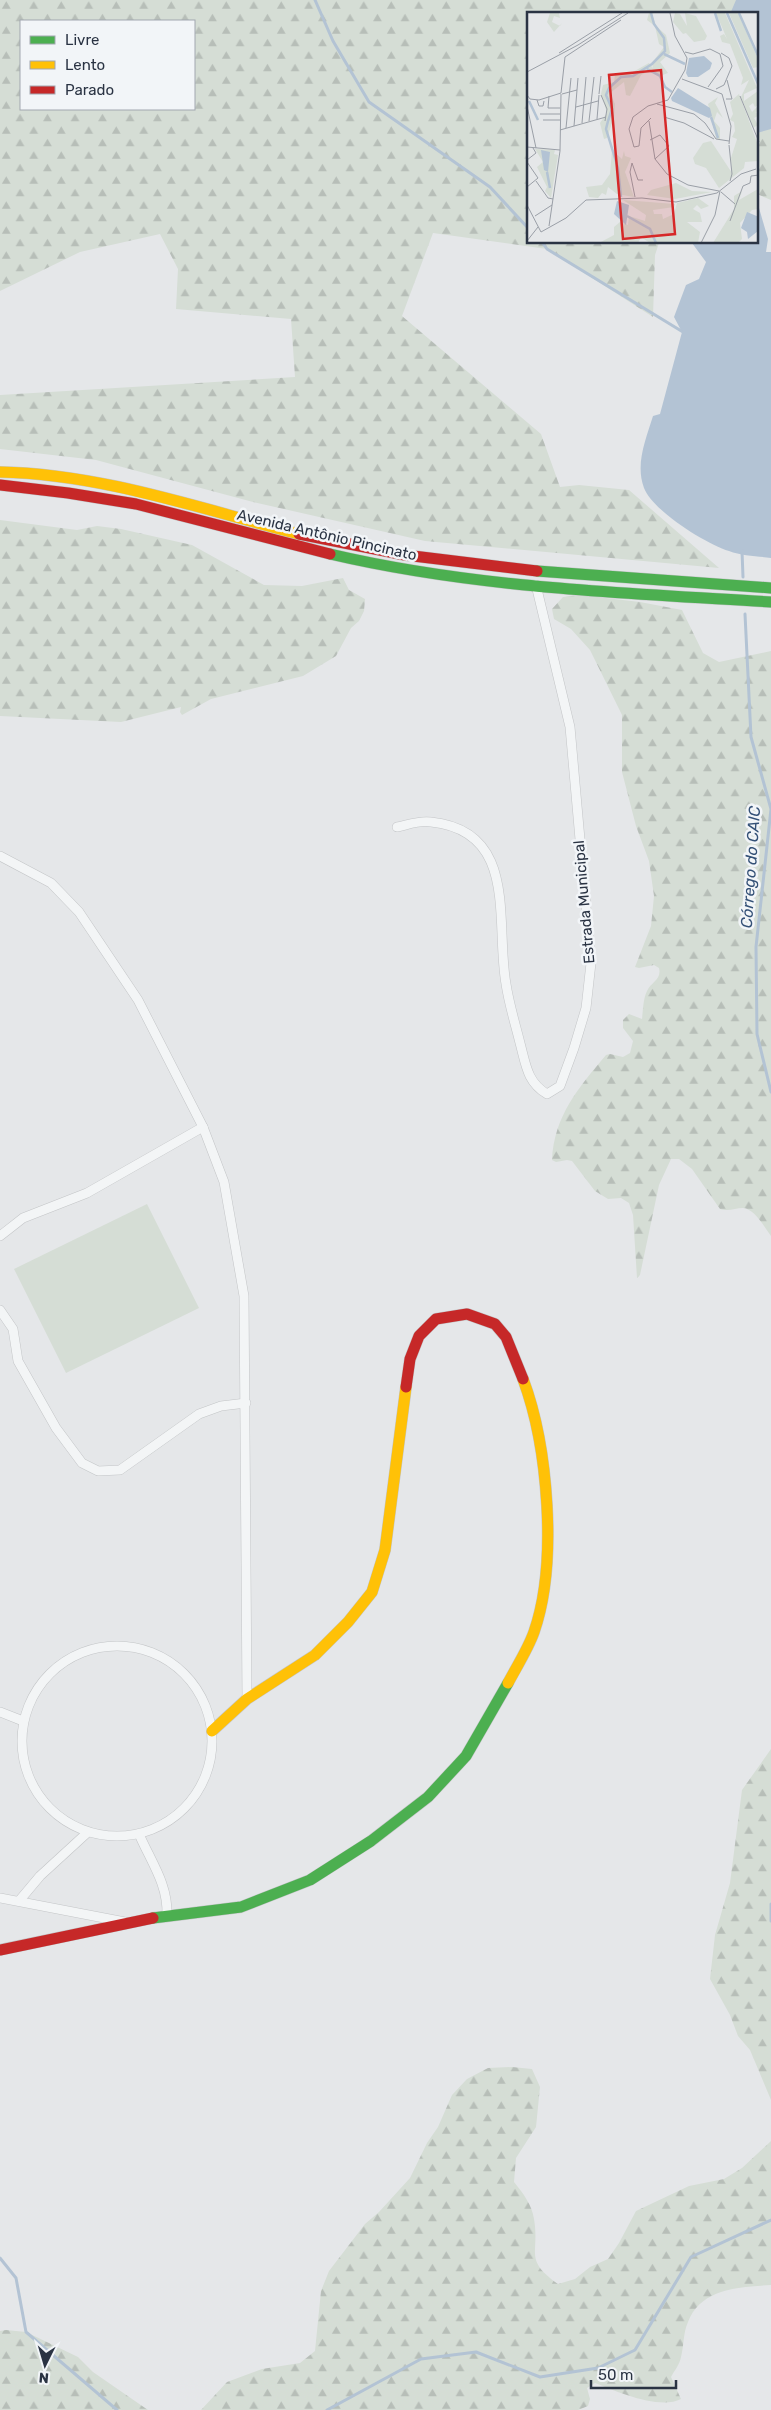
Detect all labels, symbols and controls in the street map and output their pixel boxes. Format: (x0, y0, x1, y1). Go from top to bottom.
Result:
inset map (527, 12, 758, 244)
legend (20, 20, 195, 110)
text: Livre (65, 31, 99, 49)
text: Lento (65, 56, 105, 74)
text: Parado (65, 81, 114, 99)
street label: Avenida Antônio Pincinato (235, 506, 419, 564)
water label: Córrego do CAIC (737, 805, 764, 929)
street label: Estrada Municipal (570, 840, 598, 964)
north arrow (20, 2340, 70, 2390)
scale bar (591, 2358, 676, 2390)
text: 50 m (598, 2366, 633, 2384)
text: N (38, 2369, 50, 2386)

